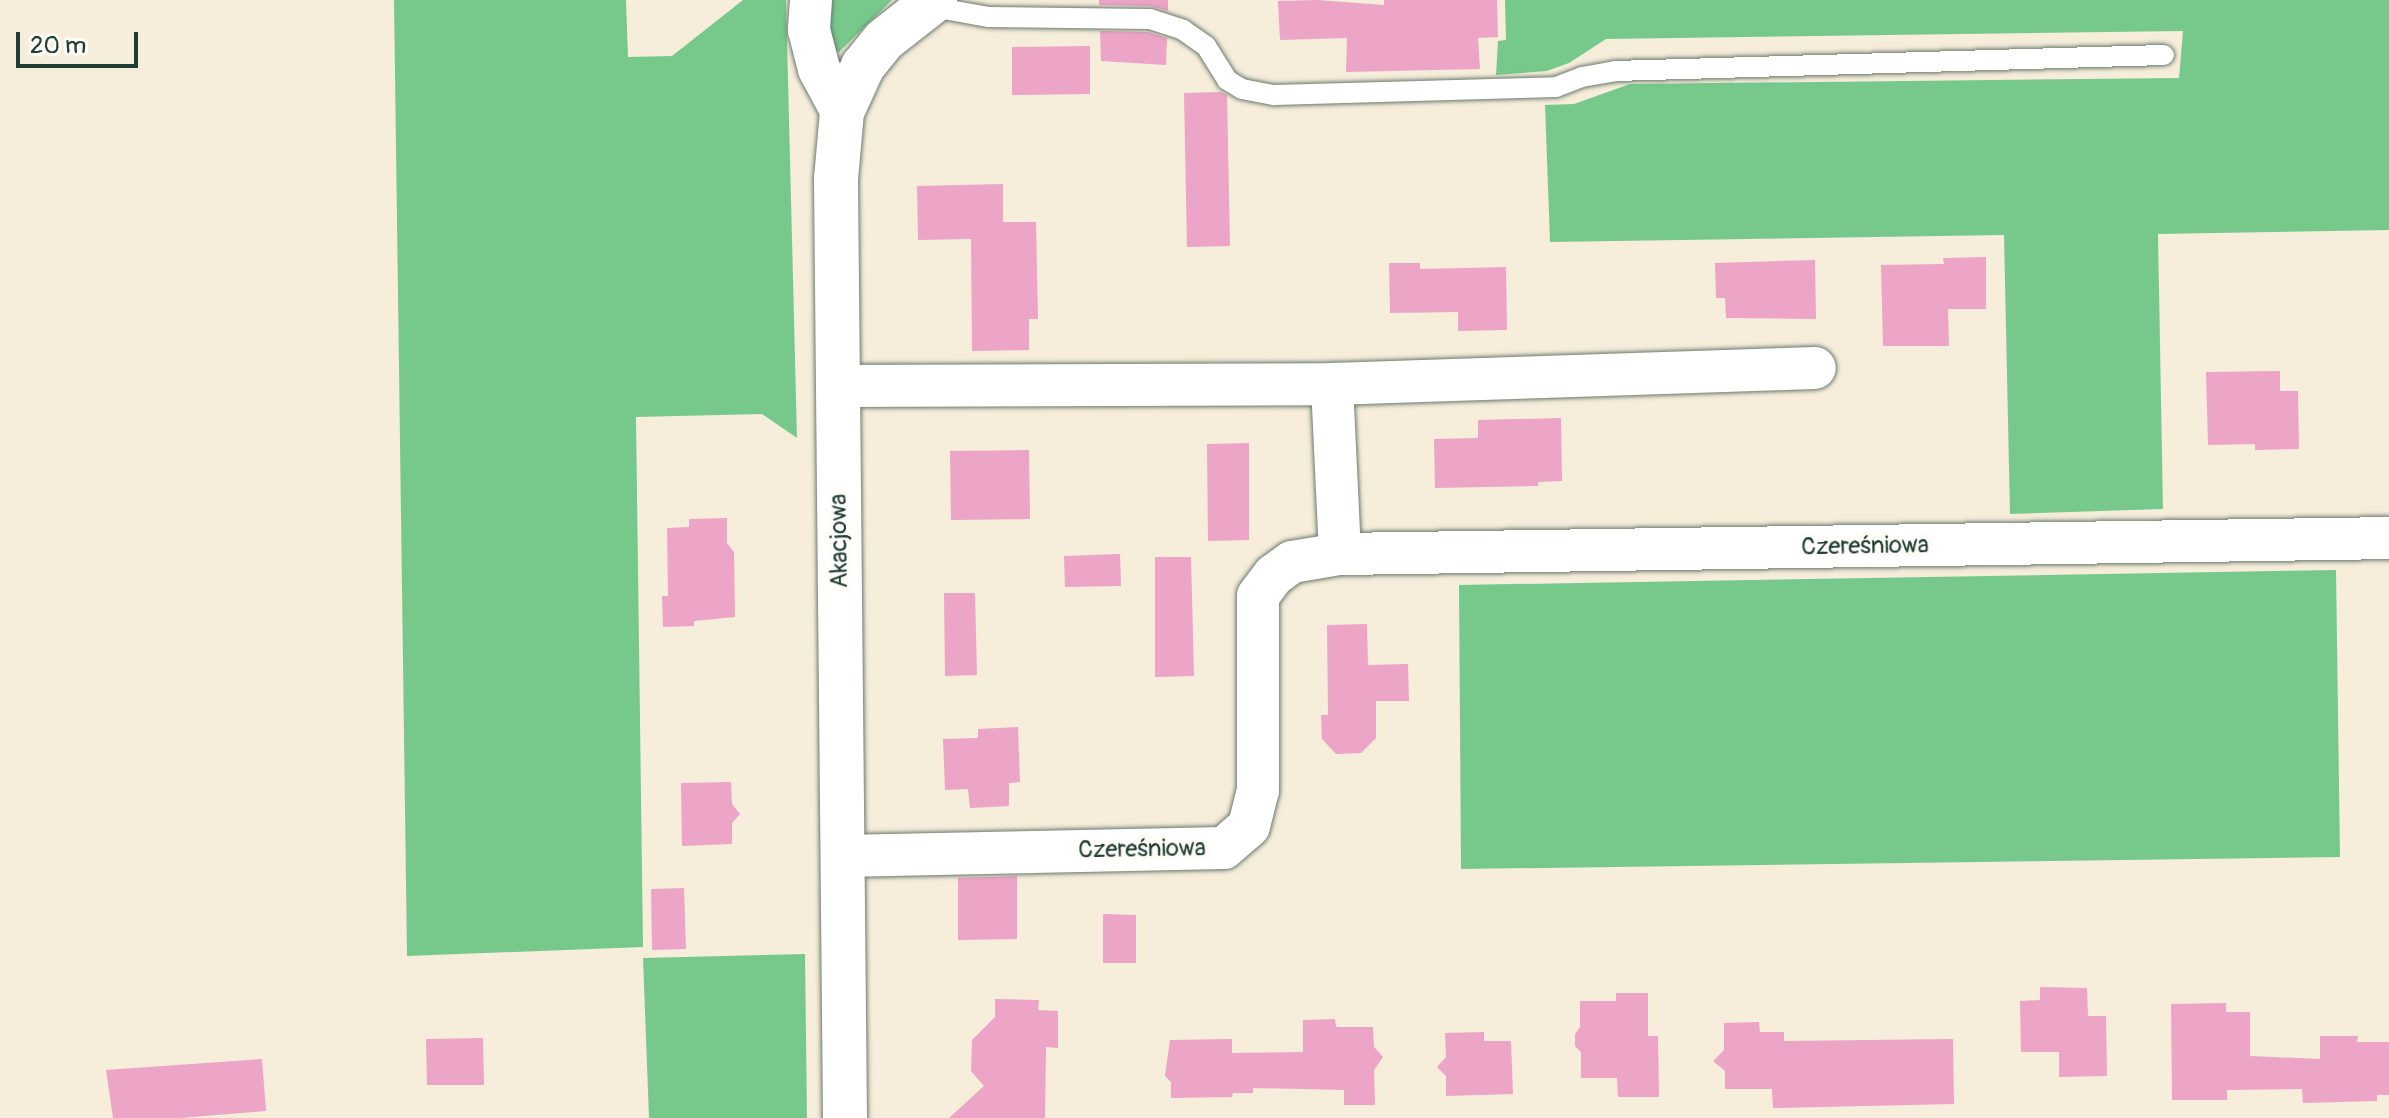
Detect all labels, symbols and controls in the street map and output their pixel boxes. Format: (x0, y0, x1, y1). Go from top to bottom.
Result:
scale bar (20, 16, 142, 66)
text: 20 m (30, 31, 86, 60)
street label: Akacjowa (824, 494, 854, 588)
street label: Czereśniowa (1801, 530, 1929, 562)
street label: Czereśniowa (1078, 833, 1206, 865)

